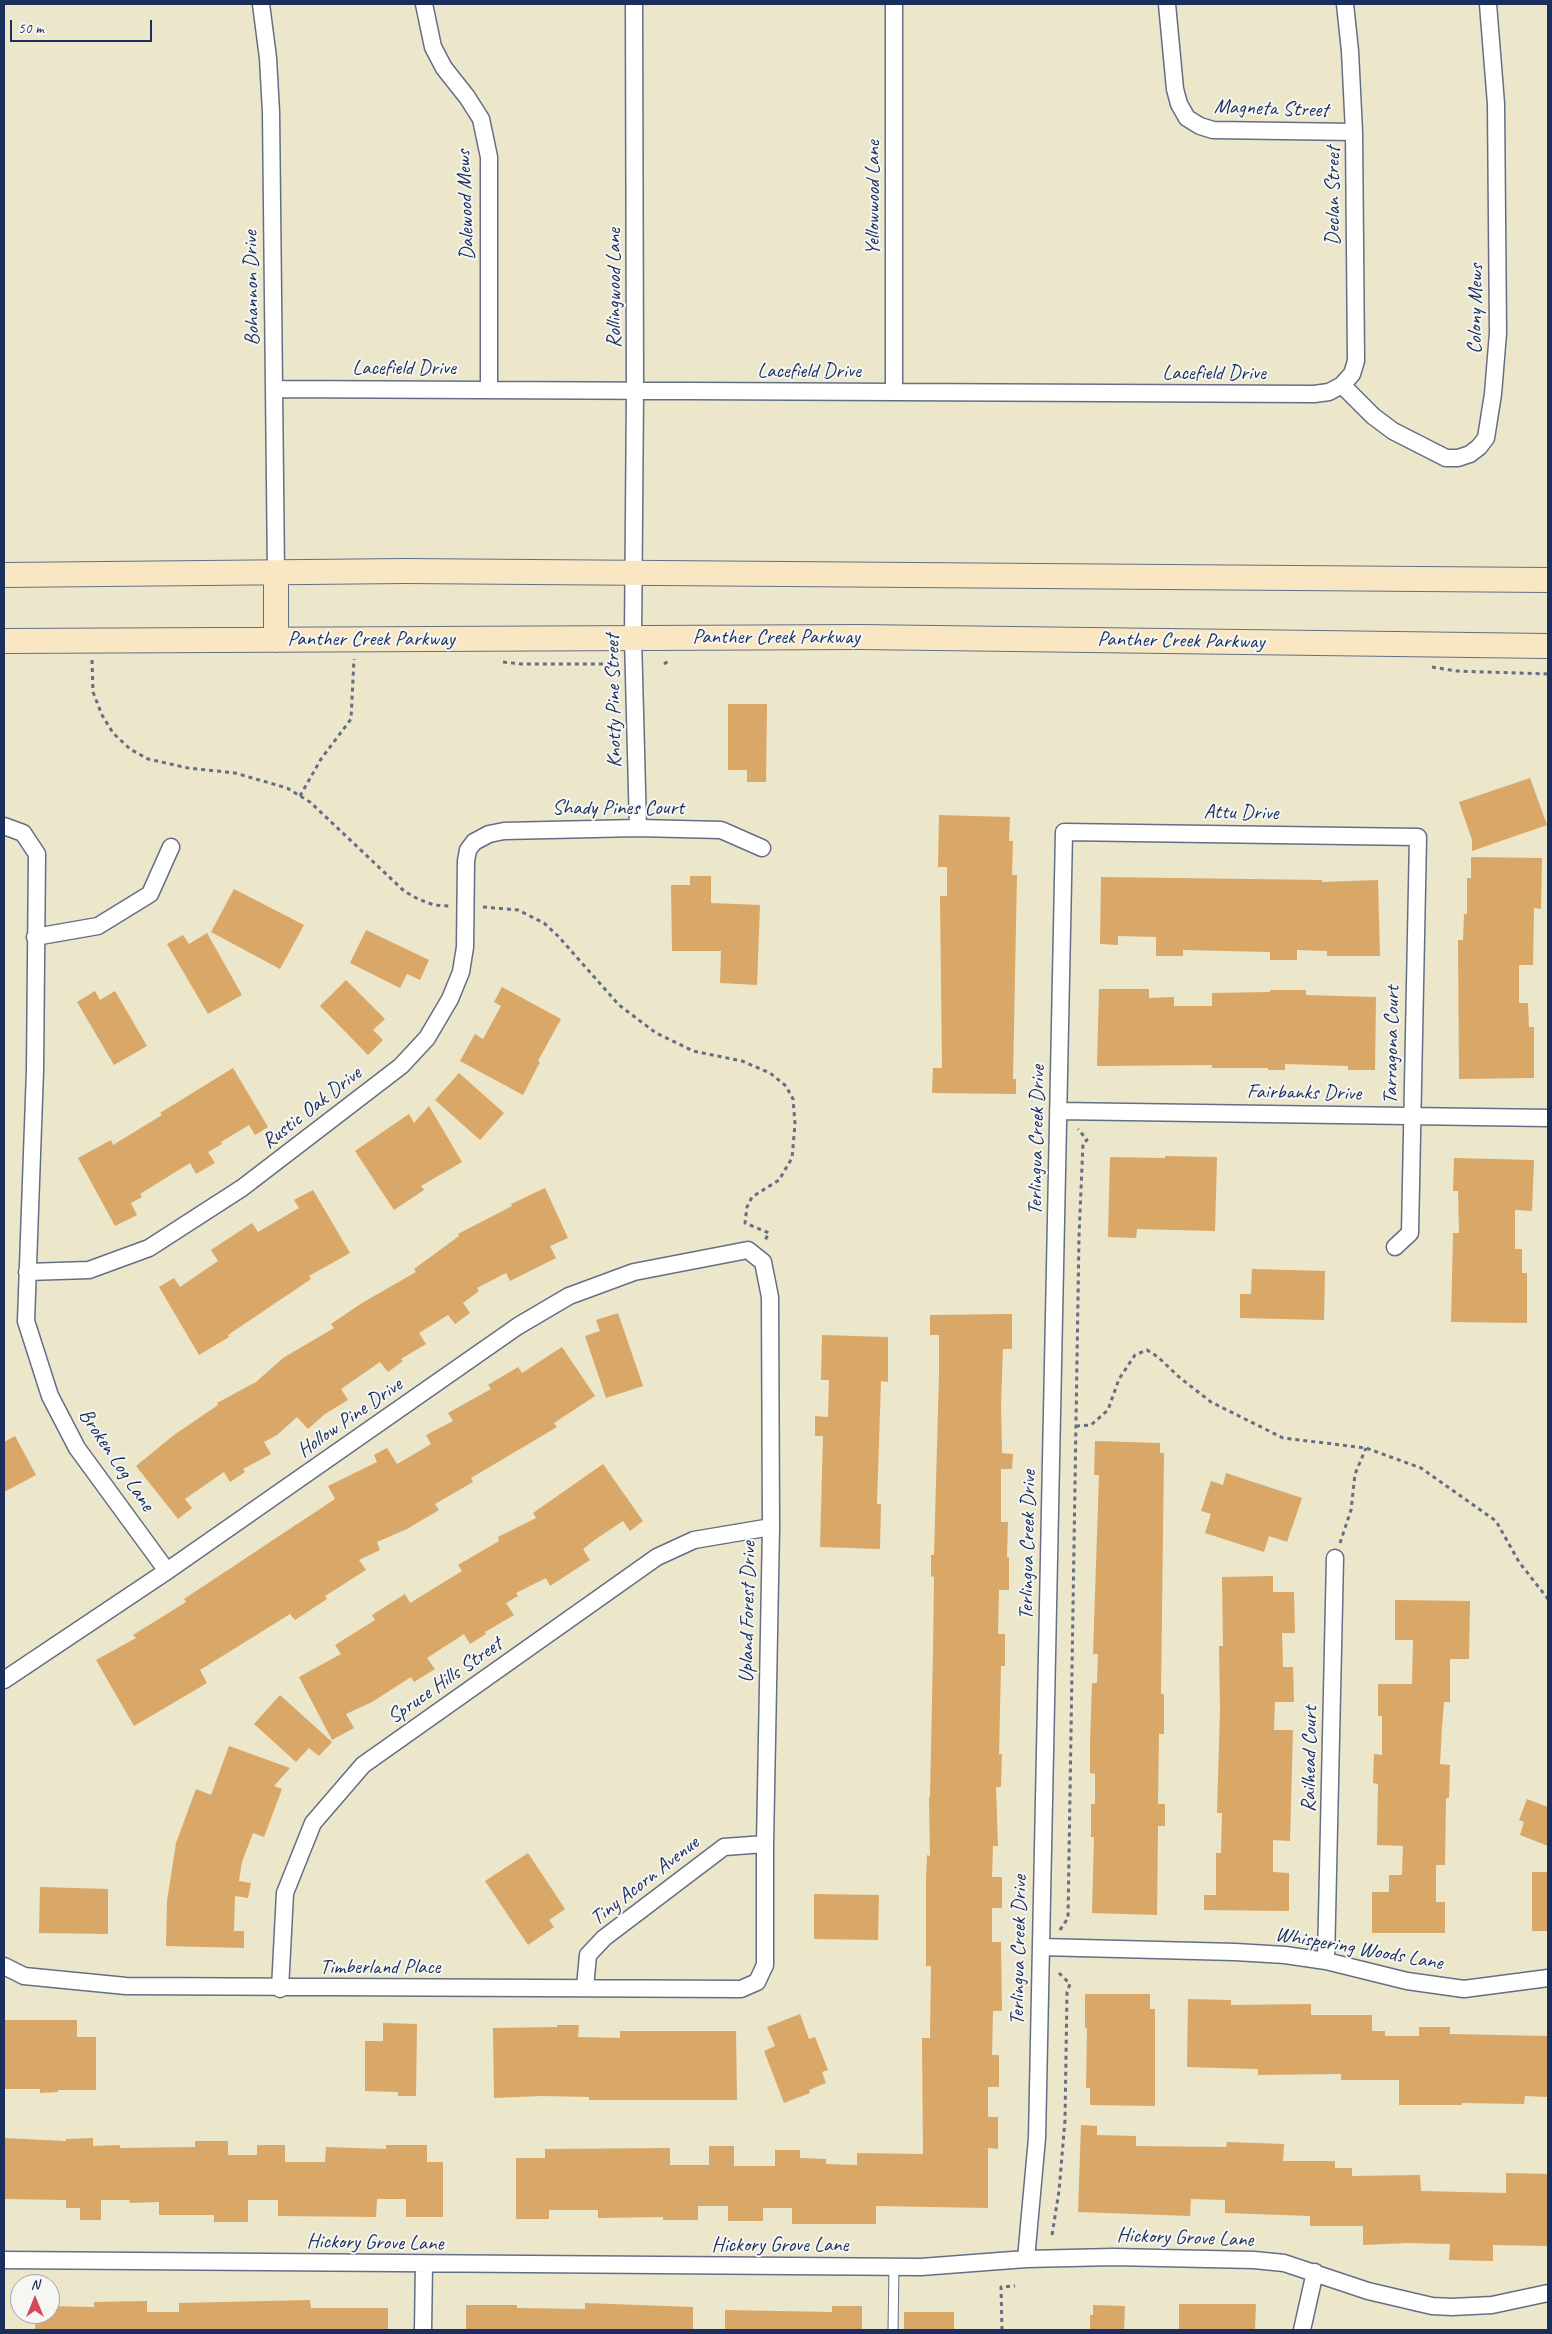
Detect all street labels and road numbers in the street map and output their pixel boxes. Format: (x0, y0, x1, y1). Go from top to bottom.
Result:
street label: Magneta Street (1213, 94, 1329, 124)
street label: Yellowwood Lane (860, 140, 886, 256)
street label: Declan Street (1320, 147, 1346, 245)
street label: Dalewood Mews (451, 149, 481, 261)
street label: Rollingwood Lane (601, 228, 627, 348)
street label: Bohannon Drive (238, 230, 266, 346)
street label: Colony Mews (1463, 264, 1489, 354)
street label: Lacefield Drive (352, 355, 456, 381)
street label: Lacefield Drive (757, 358, 861, 384)
street label: Lacefield Drive (1162, 360, 1266, 386)
street label: Panther Creek Parkway (692, 624, 860, 650)
street label: Panther Creek Parkway (287, 626, 455, 652)
street label: Panther Creek Parkway (1097, 627, 1265, 655)
street label: Knotty Pine Street (600, 634, 628, 768)
street label: Shady Pines Court (552, 795, 684, 821)
street label: Attu Drive (1203, 800, 1279, 826)
street label: Tarragona Court (1378, 985, 1406, 1105)
street label: Rustic Oak Drive (257, 1061, 367, 1155)
street label: Terlingua Creek Drive (1023, 1065, 1051, 1215)
street label: Fairbanks Drive (1247, 1079, 1361, 1107)
street label: Hollow Pine Drive (293, 1373, 407, 1463)
street label: Broken Log Lane (73, 1404, 159, 1516)
street label: Terlingua Creek Drive (1014, 1470, 1042, 1620)
street label: Upland Forest Drive (734, 1541, 762, 1683)
street label: Spruce Hills Street (383, 1632, 507, 1730)
street label: Railhead Court (1296, 1706, 1324, 1812)
street label: Tiny Acorn Avenue (586, 1831, 704, 1931)
street label: Terlingua Creek Drive (1005, 1875, 1033, 2025)
street label: Whispering Woods Lane (1273, 1922, 1445, 1976)
street label: Timberland Place (320, 1954, 440, 1980)
street label: Hickory Grove Lane (1116, 2223, 1254, 2253)
street label: Hickory Grove Lane (306, 2229, 444, 2257)
street label: Hickory Grove Lane (712, 2232, 848, 2258)

